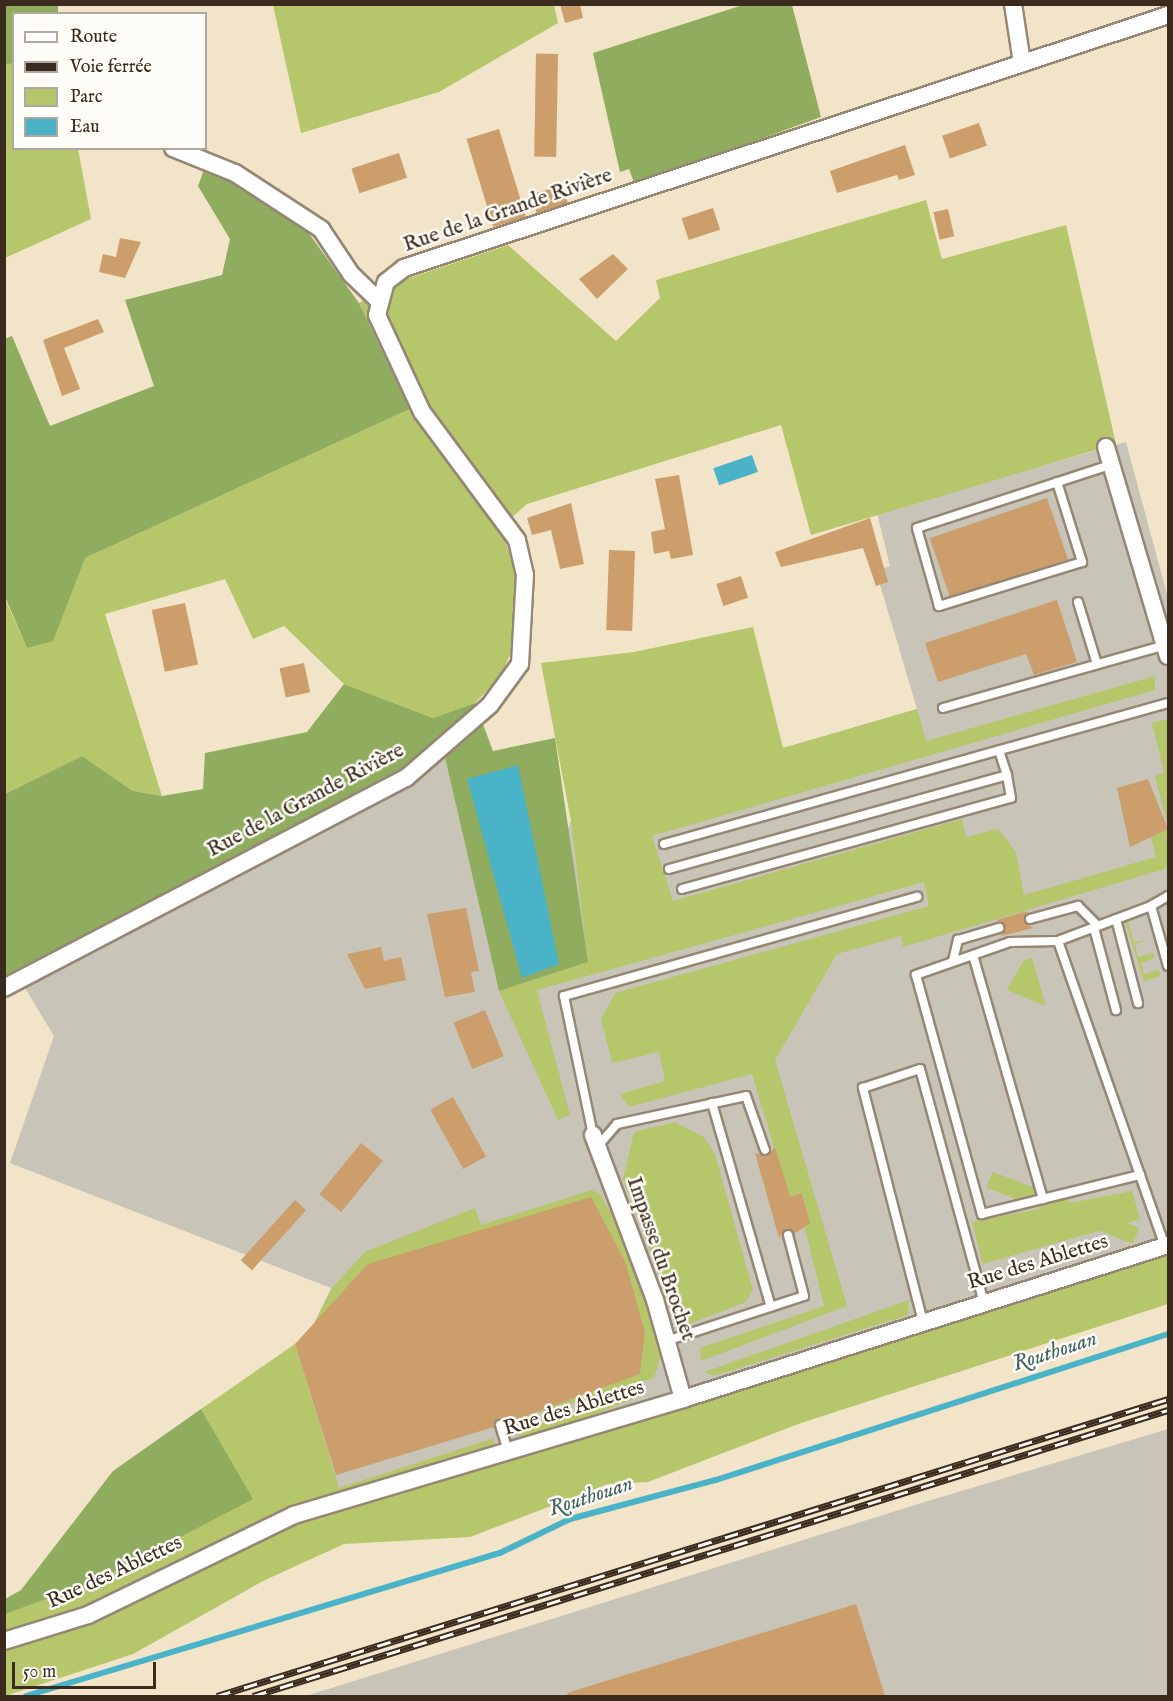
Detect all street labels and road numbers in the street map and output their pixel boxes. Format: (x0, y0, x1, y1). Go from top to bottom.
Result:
street label: Rue de la Grande Rivière (400, 163, 616, 259)
street label: Rue de la Grande Rivière (203, 738, 409, 864)
street label: Impasse du Brochet (620, 1174, 700, 1344)
street label: Rue des Ablettes (965, 1230, 1111, 1296)
street label: Rue des Ablettes (501, 1376, 647, 1442)
street label: Rue des Ablettes (44, 1531, 186, 1615)

